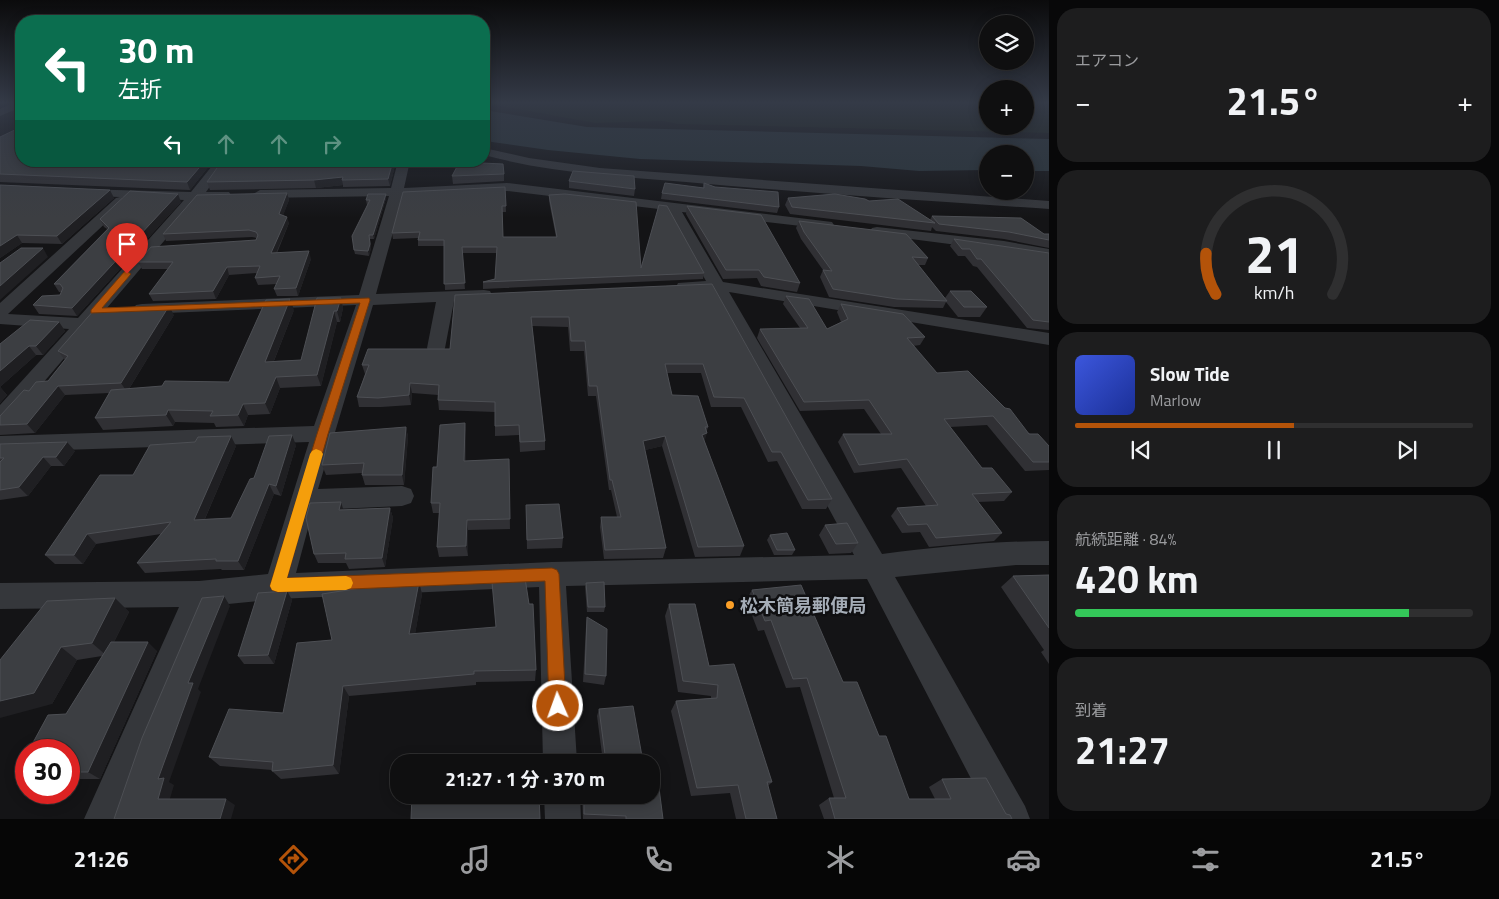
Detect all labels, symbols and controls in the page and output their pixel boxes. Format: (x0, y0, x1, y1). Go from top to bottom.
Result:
map controls (979, 15, 1034, 200)
button: layers (979, 15, 1034, 70)
text: 30 m (118, 23, 194, 77)
icon: left (35, 35, 100, 100)
text: エアコン (1075, 48, 1139, 72)
text: 左折 (118, 72, 162, 106)
text: 21.5° (1227, 72, 1321, 130)
button: + (979, 80, 1034, 135)
text: − (1075, 80, 1091, 123)
text: + (1457, 80, 1473, 123)
icon: left (159, 130, 187, 158)
icon: ahead (212, 130, 240, 158)
icon: ahead (265, 130, 293, 158)
icon: right (318, 130, 346, 158)
button: − (979, 145, 1034, 200)
text: 21 (1245, 214, 1303, 293)
pin (106, 223, 148, 274)
icon: arrive (113, 230, 141, 258)
text: km/h (1254, 279, 1294, 306)
text: Slow Tide (1150, 359, 1229, 388)
text: Marlow (1150, 388, 1201, 412)
icon: previous (1127, 436, 1155, 464)
icon: pause (1260, 436, 1288, 464)
icon: next (1393, 436, 1421, 464)
text: 航続距離 · 84% (1075, 527, 1176, 551)
text: 420 km (1075, 550, 1199, 608)
place label: 松木簡易郵便局 (740, 592, 866, 619)
marker: 松木簡易郵便局 (724, 599, 736, 611)
position arrow (531, 679, 583, 731)
text: 到着 (1075, 698, 1107, 722)
text: 21:27 (1075, 721, 1170, 779)
speed limit sign: 30 (15, 739, 80, 804)
text: 21:27 · 1 分 · 370 m (445, 764, 605, 793)
text: 21:26 (74, 842, 129, 876)
icon: directions (276, 842, 311, 877)
icon: music (458, 842, 493, 877)
icon: phone (641, 842, 676, 877)
icon: climate (823, 842, 858, 877)
icon: car (1006, 842, 1041, 877)
icon: filters (1188, 842, 1223, 877)
text: 21.5° (1370, 842, 1425, 876)

